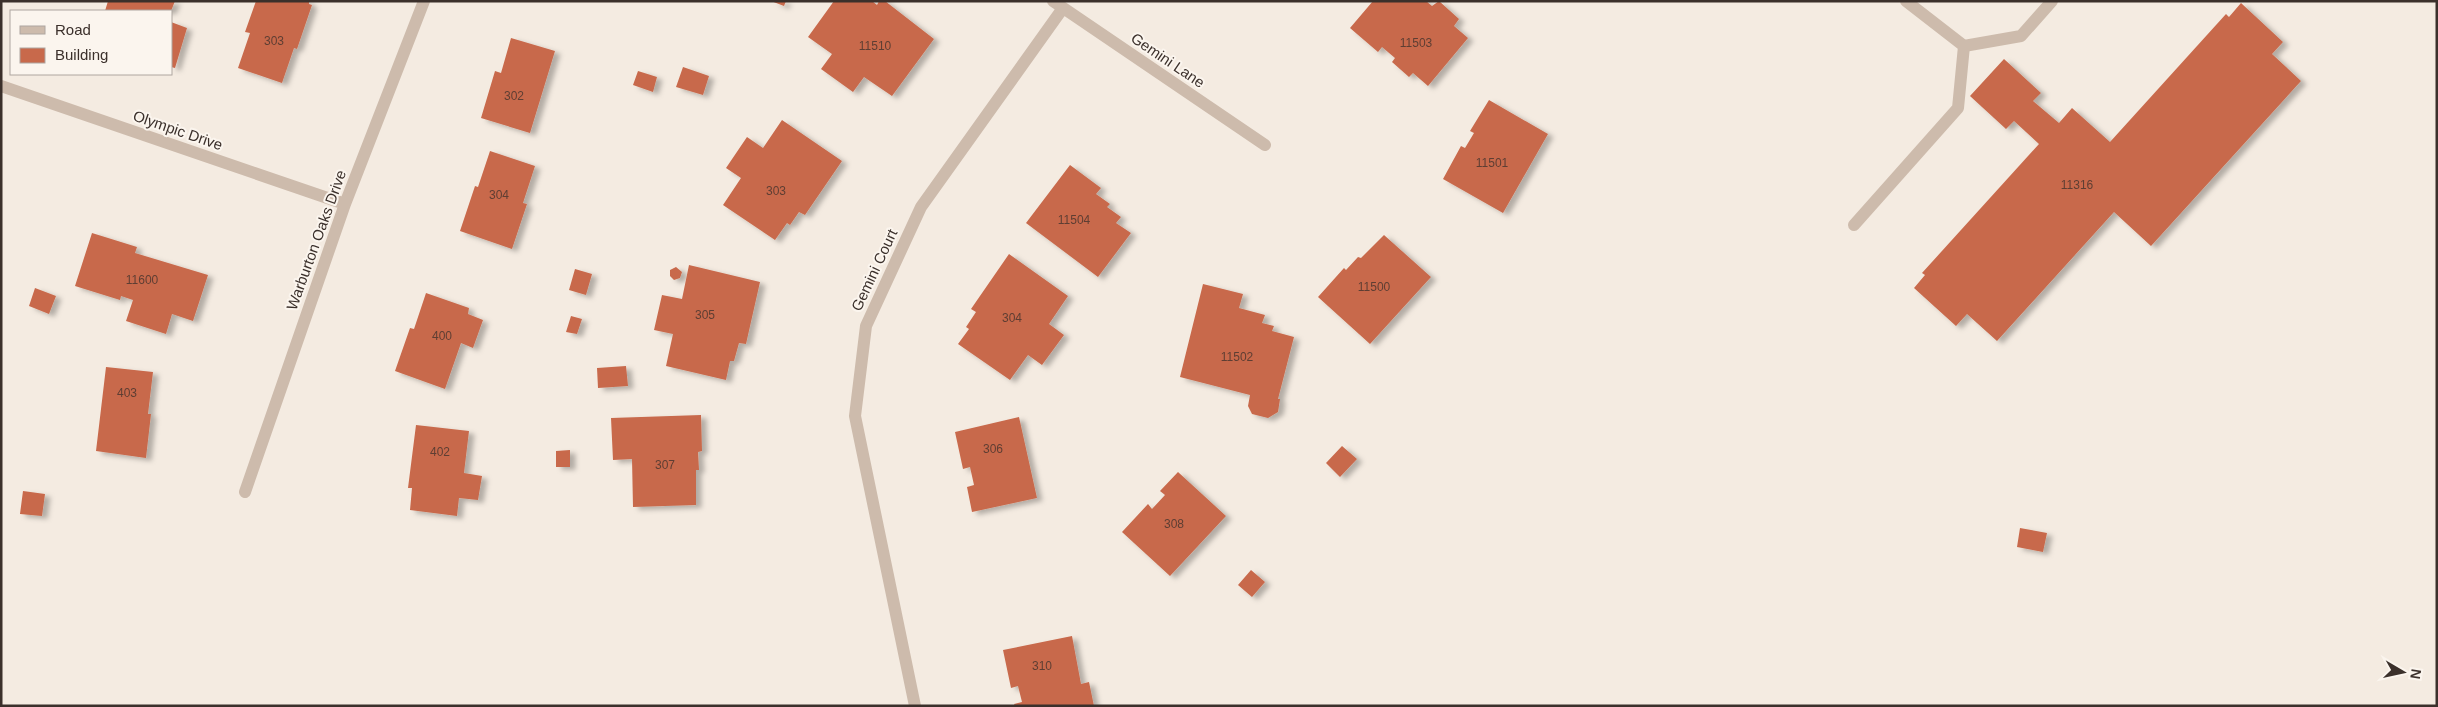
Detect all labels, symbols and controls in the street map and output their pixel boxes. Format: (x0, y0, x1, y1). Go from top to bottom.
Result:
legend (10, 10, 172, 75)
text: Road (55, 21, 91, 38)
street label: Gemini Lane (1128, 29, 1208, 91)
house number: 303 (264, 34, 284, 48)
house number: 11503 (1400, 36, 1433, 50)
house number: 11510 (859, 39, 892, 53)
text: Building (55, 46, 108, 63)
house number: 302 (504, 89, 524, 103)
street label: Olympic Drive (131, 107, 225, 153)
house number: 11501 (1476, 156, 1509, 170)
street label: Warburton Oaks Drive (283, 168, 349, 312)
house number: 11316 (2061, 178, 2094, 192)
house number: 303 (766, 184, 786, 198)
house number: 304 (489, 188, 509, 202)
house number: 11504 (1058, 213, 1091, 227)
street label: Gemini Court (848, 226, 901, 314)
house number: 11600 (126, 273, 159, 287)
house number: 11500 (1358, 280, 1391, 294)
house number: 305 (695, 308, 715, 322)
house number: 304 (1002, 311, 1022, 325)
house number: 400 (432, 329, 452, 343)
house number: 11502 (1221, 350, 1254, 364)
house number: 403 (117, 386, 137, 400)
house number: 306 (983, 442, 1003, 456)
house number: 402 (430, 445, 450, 459)
house number: 307 (655, 458, 675, 472)
house number: 308 (1164, 517, 1184, 531)
north arrow (2378, 647, 2428, 697)
house number: 310 (1032, 659, 1052, 673)
text: N (2407, 668, 2425, 680)

